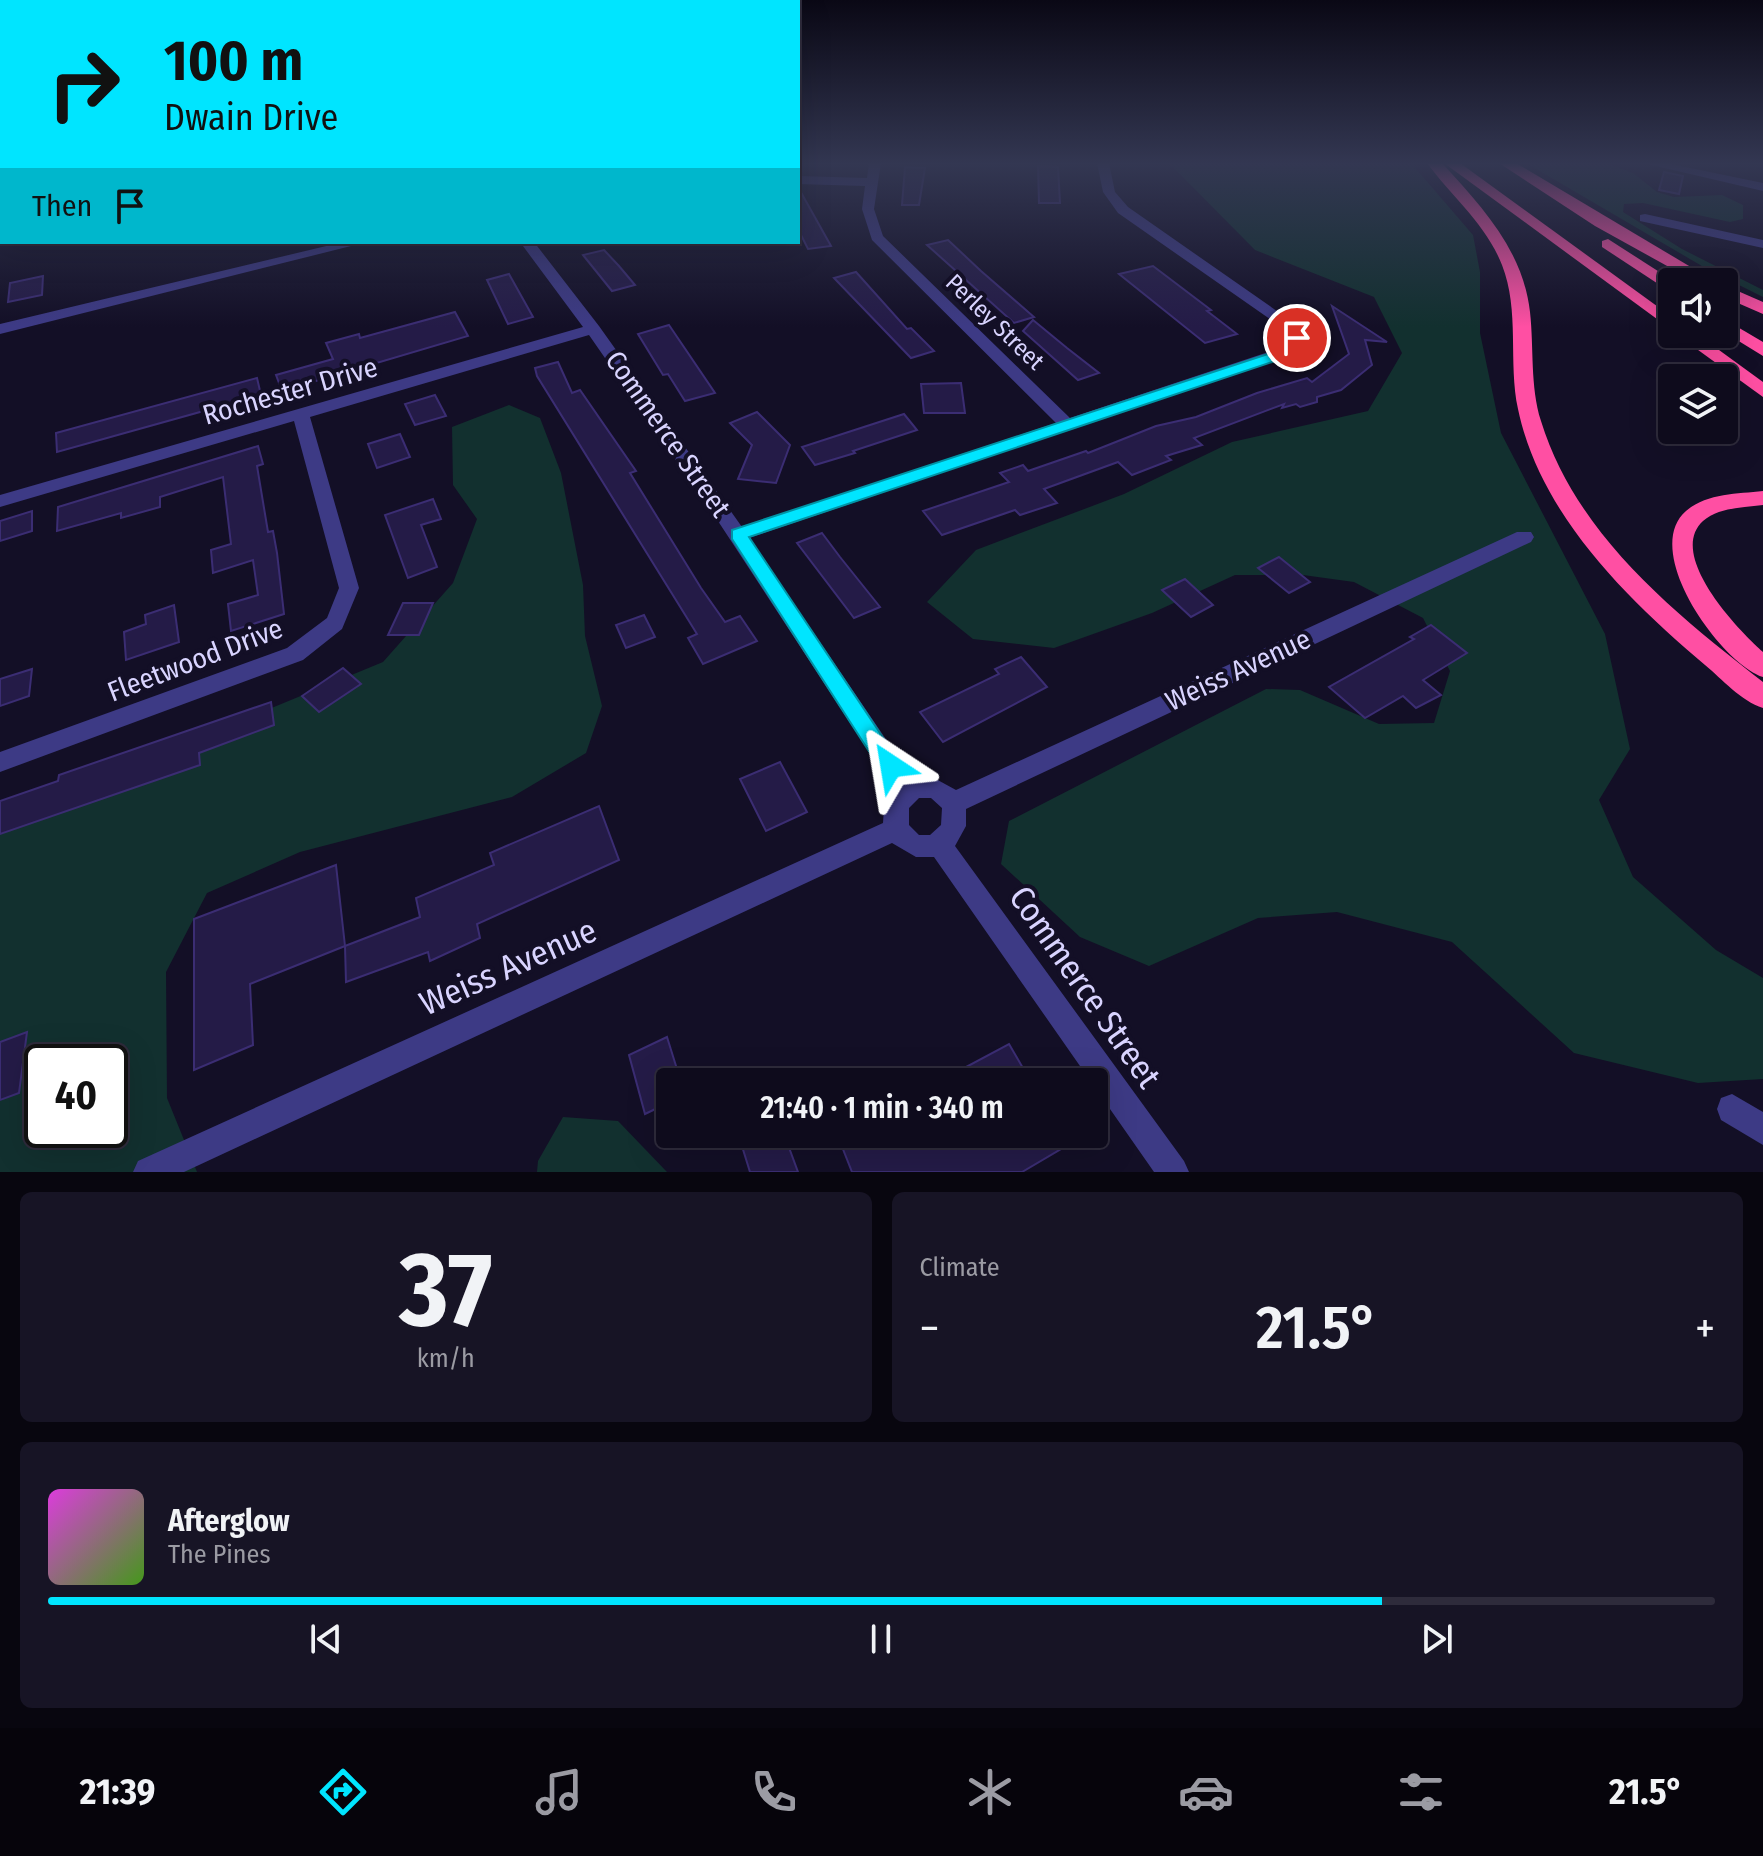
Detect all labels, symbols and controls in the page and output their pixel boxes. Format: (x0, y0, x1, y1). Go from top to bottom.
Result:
text: 100 m (164, 28, 303, 95)
icon: right (32, 32, 136, 136)
text: Dwain Drive (164, 96, 338, 140)
icon: arrive (108, 184, 152, 228)
text: Then (32, 188, 92, 224)
street label: Perley Street (940, 268, 1050, 376)
map controls (1658, 268, 1738, 444)
button: sound (1658, 268, 1738, 348)
pin (1263, 304, 1331, 372)
icon: arrive (1275, 316, 1319, 360)
street label: Commerce Street (599, 345, 738, 524)
street label: Rochester Drive (199, 350, 381, 432)
button: layers (1658, 364, 1738, 444)
street label: Fleetwood Drive (103, 611, 287, 709)
street label: Weiss Avenue (1160, 622, 1316, 718)
position arrow (849, 724, 933, 808)
street label: Commerce Street (1000, 878, 1170, 1096)
street label: Weiss Avenue (413, 910, 603, 1024)
speed limit sign: 40 (24, 1044, 128, 1148)
text: 21:40 · 1 min · 340 m (760, 1090, 1004, 1126)
text: 37 (399, 1228, 492, 1353)
text: Climate (920, 1252, 1000, 1283)
text: 21.5° (1256, 1292, 1378, 1364)
text: − (920, 1302, 939, 1355)
text: + (1695, 1302, 1715, 1355)
text: km/h (417, 1343, 475, 1374)
text: Afterglow (168, 1503, 290, 1539)
text: The Pines (168, 1539, 271, 1570)
icon: previous (304, 1617, 348, 1661)
icon: pause (859, 1617, 903, 1661)
icon: next (1415, 1617, 1459, 1661)
icon: directions (315, 1764, 371, 1820)
icon: music (531, 1764, 587, 1820)
icon: phone (746, 1764, 802, 1820)
icon: climate (962, 1764, 1018, 1820)
icon: car (1178, 1764, 1234, 1820)
icon: filters (1393, 1764, 1449, 1820)
text: 21:39 (80, 1770, 155, 1814)
text: 21.5° (1609, 1770, 1683, 1814)

